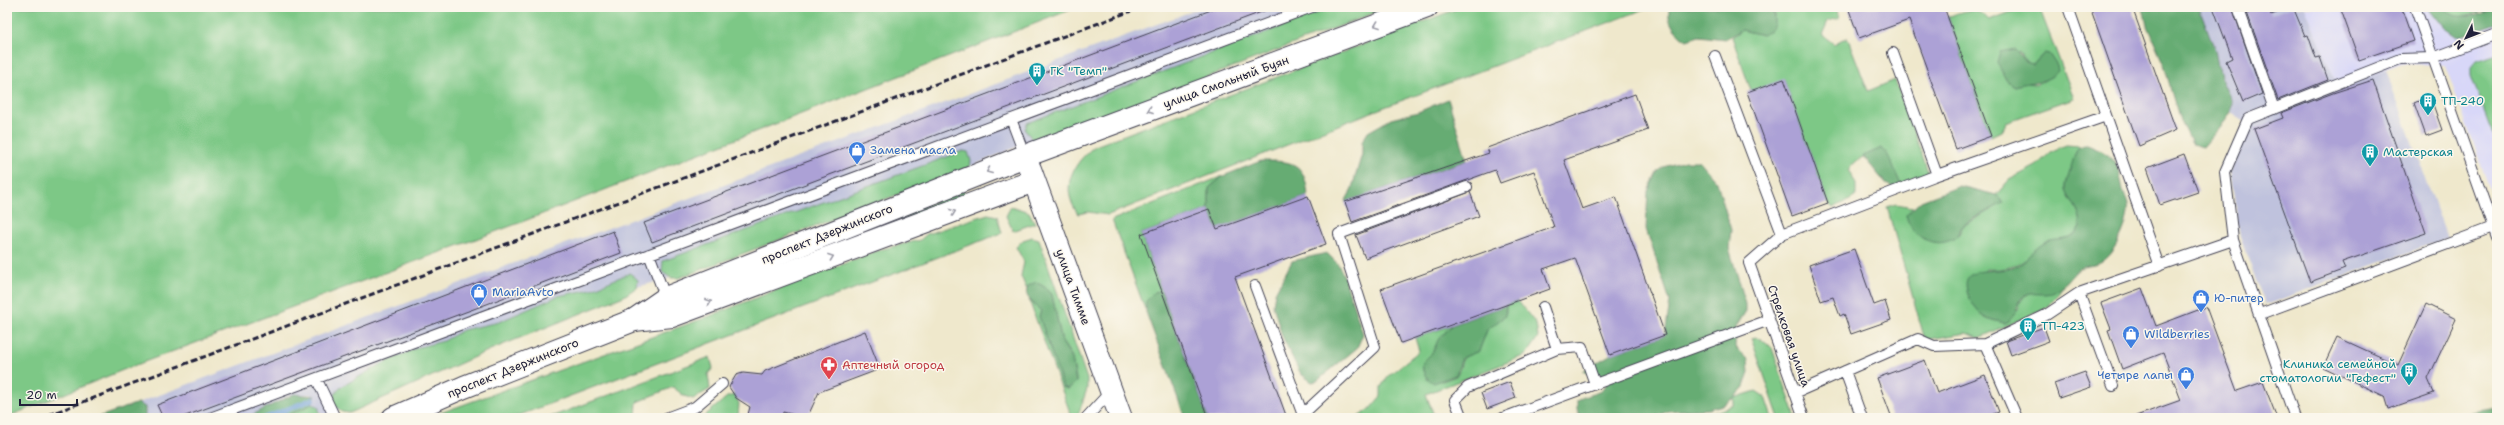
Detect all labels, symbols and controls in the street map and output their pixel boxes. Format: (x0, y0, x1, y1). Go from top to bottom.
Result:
north arrow (2446, 18, 2486, 58)
one-way arrow (1374, 21, 1381, 29)
text: N (2450, 36, 2468, 53)
street label: улица Смольный Буян (1161, 52, 1291, 112)
building icon: ГК "Темп" (1027, 61, 1047, 86)
place label: ГК "Темп" (1050, 63, 1107, 79)
building icon: ТП-240 (2418, 91, 2438, 116)
place label: ТП-240 (2441, 93, 2484, 109)
one-way arrow (1147, 105, 1154, 113)
shop icon: Замена масла (847, 140, 867, 165)
place label: Замена масла (870, 142, 957, 158)
building icon: Мастерская (2360, 142, 2380, 167)
place label: Мастерская (2383, 144, 2453, 160)
one-way arrow (985, 166, 992, 174)
street label: проспект Дзержинского (759, 200, 895, 268)
one-way arrow (949, 208, 956, 216)
street label: улица Тимме (1052, 247, 1094, 327)
one-way arrow (827, 254, 834, 262)
shop icon: MariaAvto (469, 282, 489, 307)
street label: Стрелковая улица (1764, 283, 1814, 390)
place label: MariaAvto (492, 284, 554, 300)
shop icon: Ю-питер (2191, 288, 2211, 313)
place label: Ю-питер (2214, 290, 2264, 306)
one-way arrow (705, 299, 712, 307)
building icon: ТП-423 (2018, 316, 2038, 341)
place label: ТП-423 (2041, 318, 2085, 334)
shop icon: Wildberries (2121, 324, 2141, 349)
place label: Wildberries (2144, 326, 2210, 342)
street label: проспект Дзержинского (445, 334, 581, 402)
pharmacy icon: Аптечный огород (819, 355, 839, 380)
place label: Клиника семейной стоматологии "Гефест" (2260, 356, 2396, 386)
place label: Аптечный огород (842, 357, 945, 373)
building icon: Клиника семейной стоматологии "Гефест" (2399, 361, 2419, 386)
shop icon: Четыре лапы (2176, 365, 2196, 390)
place label: Четыре лапы (2097, 367, 2173, 383)
scale bar (20, 381, 77, 407)
text: 20 m (26, 387, 57, 403)

